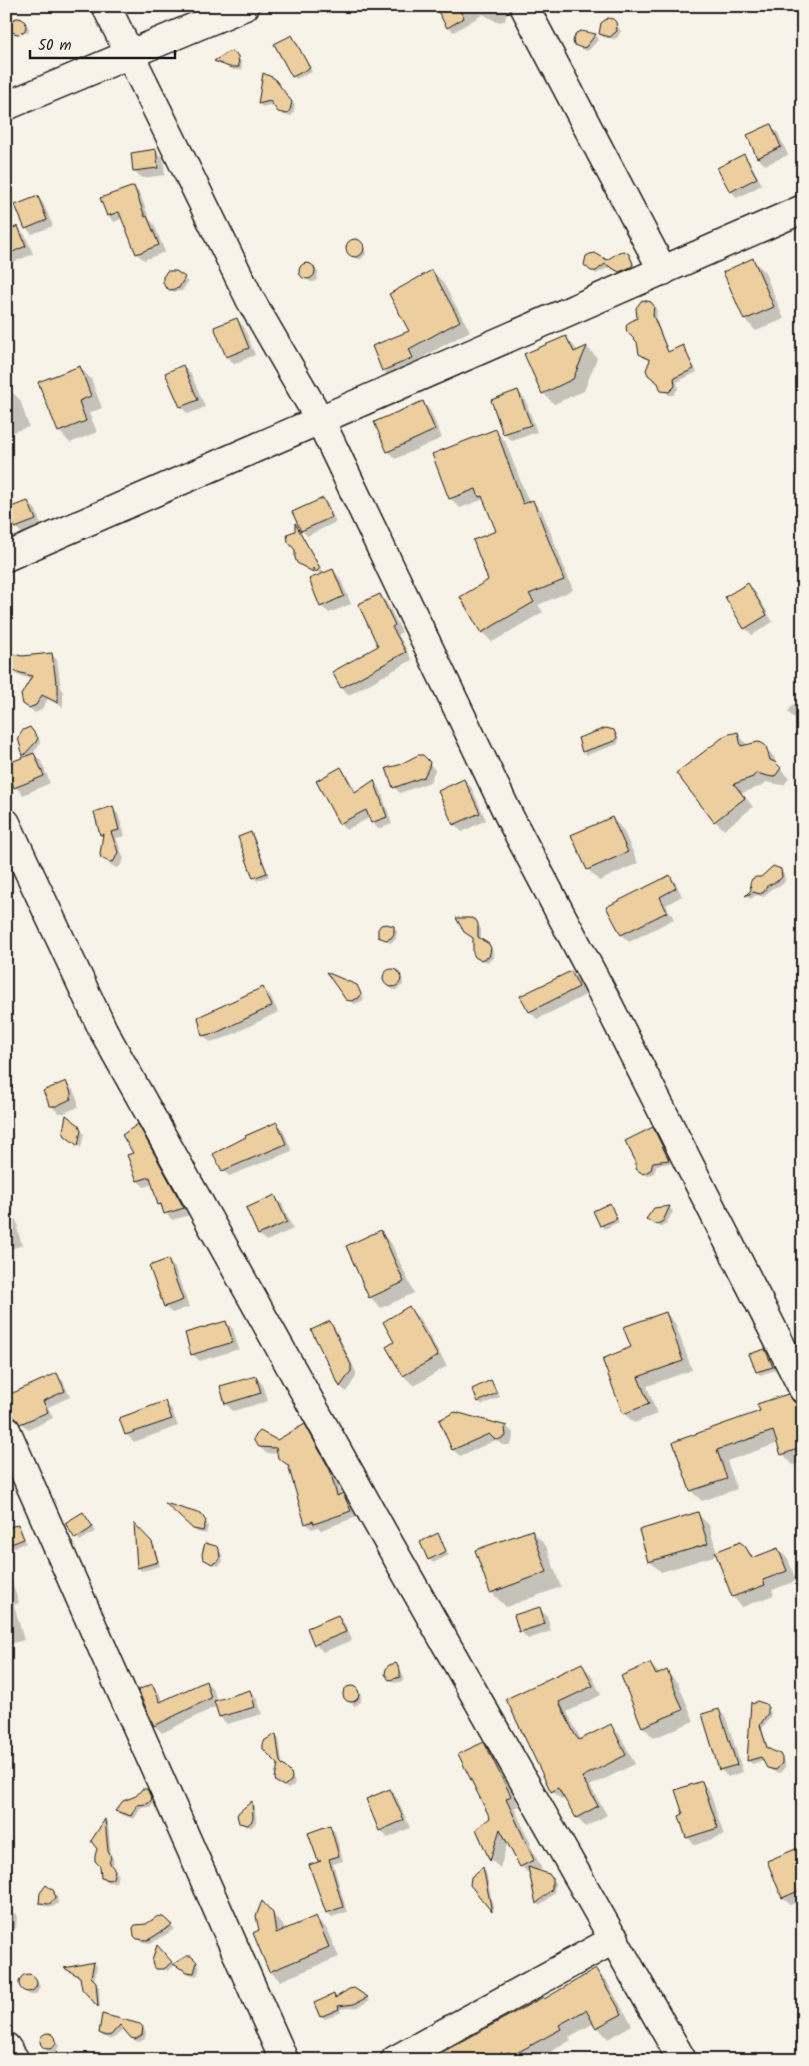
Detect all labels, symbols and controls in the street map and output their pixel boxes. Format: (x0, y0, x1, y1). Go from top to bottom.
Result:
scale bar (30, 28, 175, 60)
text: 50 m (38, 34, 72, 58)

